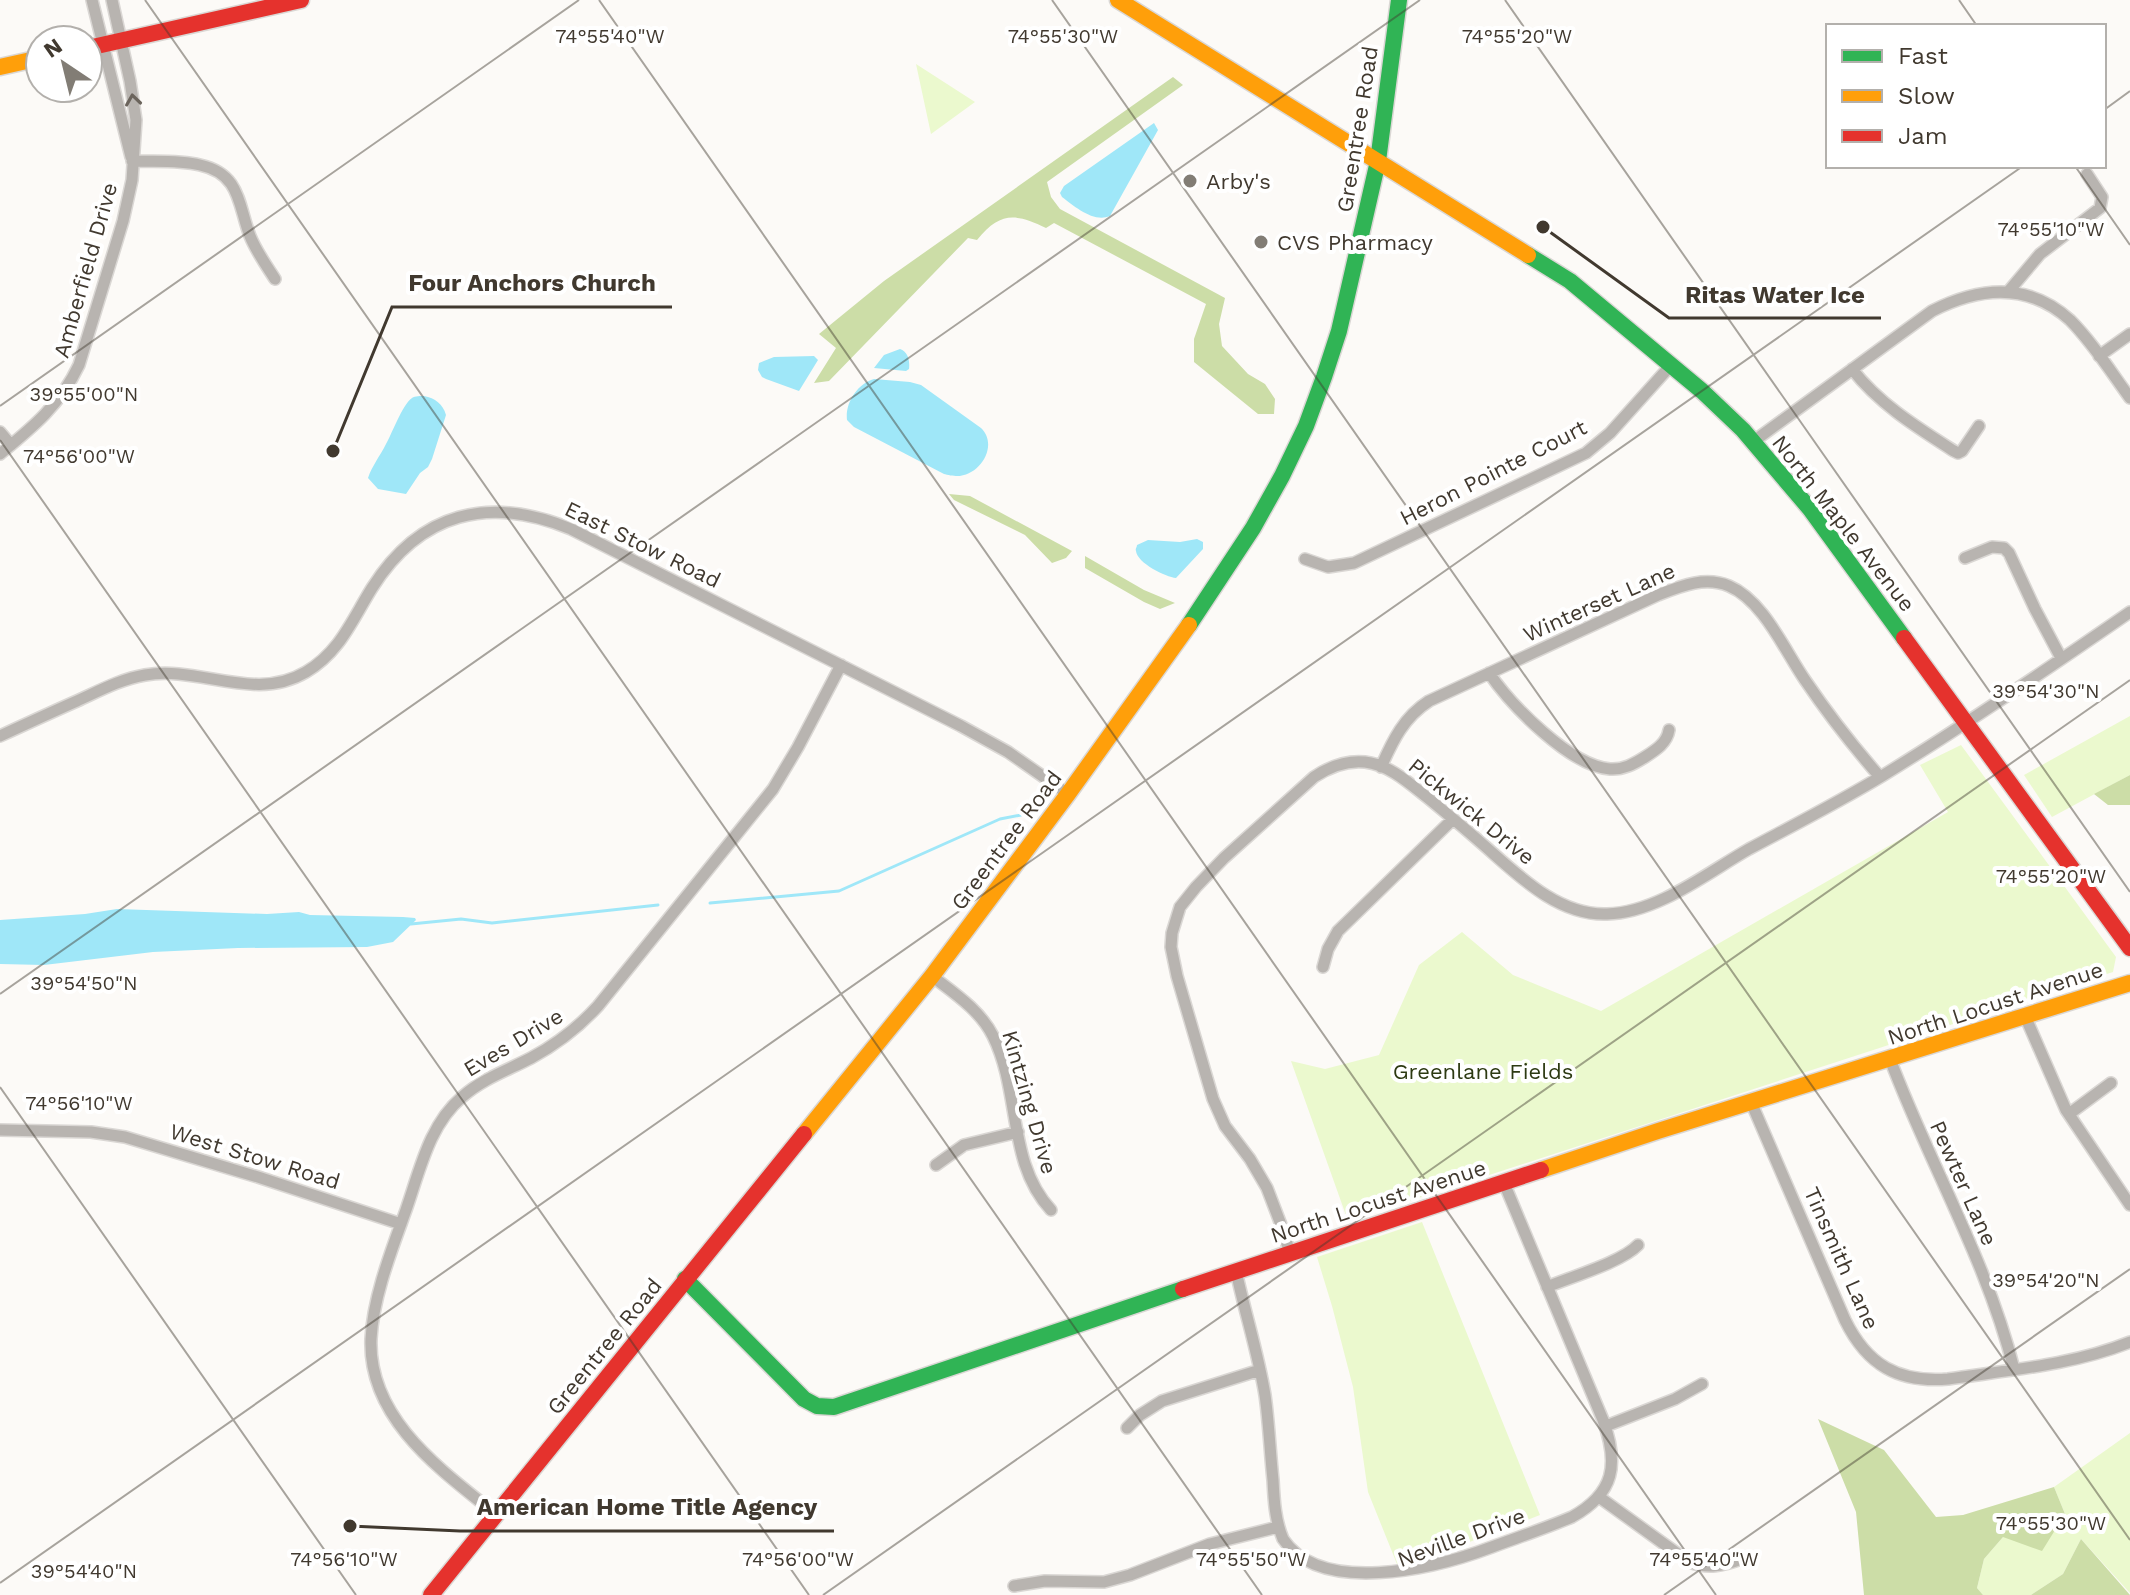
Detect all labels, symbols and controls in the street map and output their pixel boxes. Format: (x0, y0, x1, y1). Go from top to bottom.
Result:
north arrow (24, 24, 104, 104)
text: 74°55'40"W (555, 24, 665, 48)
text: 74°55'30"W (1008, 24, 1118, 48)
text: 74°55'20"W (1462, 24, 1572, 48)
legend (1826, 24, 2106, 168)
text: N (39, 33, 67, 63)
text: Fast (1898, 42, 1948, 70)
street label: Greentree Road (1332, 44, 1383, 214)
text: Slow (1898, 82, 1955, 110)
one-way arrow (125, 94, 142, 107)
text: Jam (1898, 122, 1948, 150)
place label: Arby's (1206, 169, 1271, 194)
marker: Arby's (1181, 172, 1199, 190)
street label: Amberfield Drive (49, 180, 122, 361)
text: 74°55'10"W (1998, 217, 2104, 241)
place label: CVS Pharmacy (1277, 230, 1433, 255)
marker: CVS Pharmacy (1252, 233, 1270, 251)
callout: Four Anchors Church (392, 259, 672, 307)
text: Four Anchors Church (408, 269, 656, 297)
callout: Ritas Water Ice (1669, 270, 1881, 318)
text: Ritas Water Ice (1685, 281, 1865, 309)
text: 39°55'00"N (30, 382, 138, 406)
street label: Heron Pointe Court (1396, 415, 1591, 530)
street label: North Maple Avenue (1767, 430, 1920, 616)
text: 74°56'00"W (23, 444, 135, 468)
street label: East Stow Road (561, 496, 725, 593)
street label: Winterset Lane (1519, 558, 1679, 647)
text: 39°54'30"N (1992, 679, 2100, 703)
street label: Pickwick Drive (1404, 753, 1540, 870)
street label: Greentree Road (946, 766, 1067, 915)
text: 74°55'20"W (1996, 864, 2106, 888)
street label: North Locust Avenue (1884, 957, 2106, 1050)
text: 39°54'50"N (30, 971, 138, 995)
street label: Eves Drive (459, 1003, 567, 1082)
street label: Kintzing Drive (997, 1028, 1062, 1177)
park label: Greenlane Fields (1393, 1059, 1573, 1084)
text: 74°56'10"W (25, 1091, 133, 1115)
street label: Pewter Lane (1925, 1117, 2002, 1249)
street label: West Stow Road (167, 1119, 343, 1194)
street label: North Locust Avenue (1267, 1155, 1489, 1248)
street label: Tinsmith Lane (1799, 1183, 1884, 1333)
text: 39°54'20"N (1992, 1268, 2100, 1292)
street label: Greentree Road (542, 1273, 667, 1419)
callout: American Home Title Agency (460, 1483, 834, 1531)
text: American Home Title Agency (477, 1493, 818, 1521)
street label: Neville Drive (1394, 1503, 1528, 1572)
text: 74°55'30"W (1996, 1511, 2106, 1535)
text: 74°56'10"W (290, 1547, 398, 1571)
text: 74°56'00"W (742, 1547, 854, 1571)
text: 74°55'50"W (1196, 1547, 1306, 1571)
text: 74°55'40"W (1649, 1547, 1759, 1571)
text: 39°54'40"N (31, 1559, 137, 1583)

